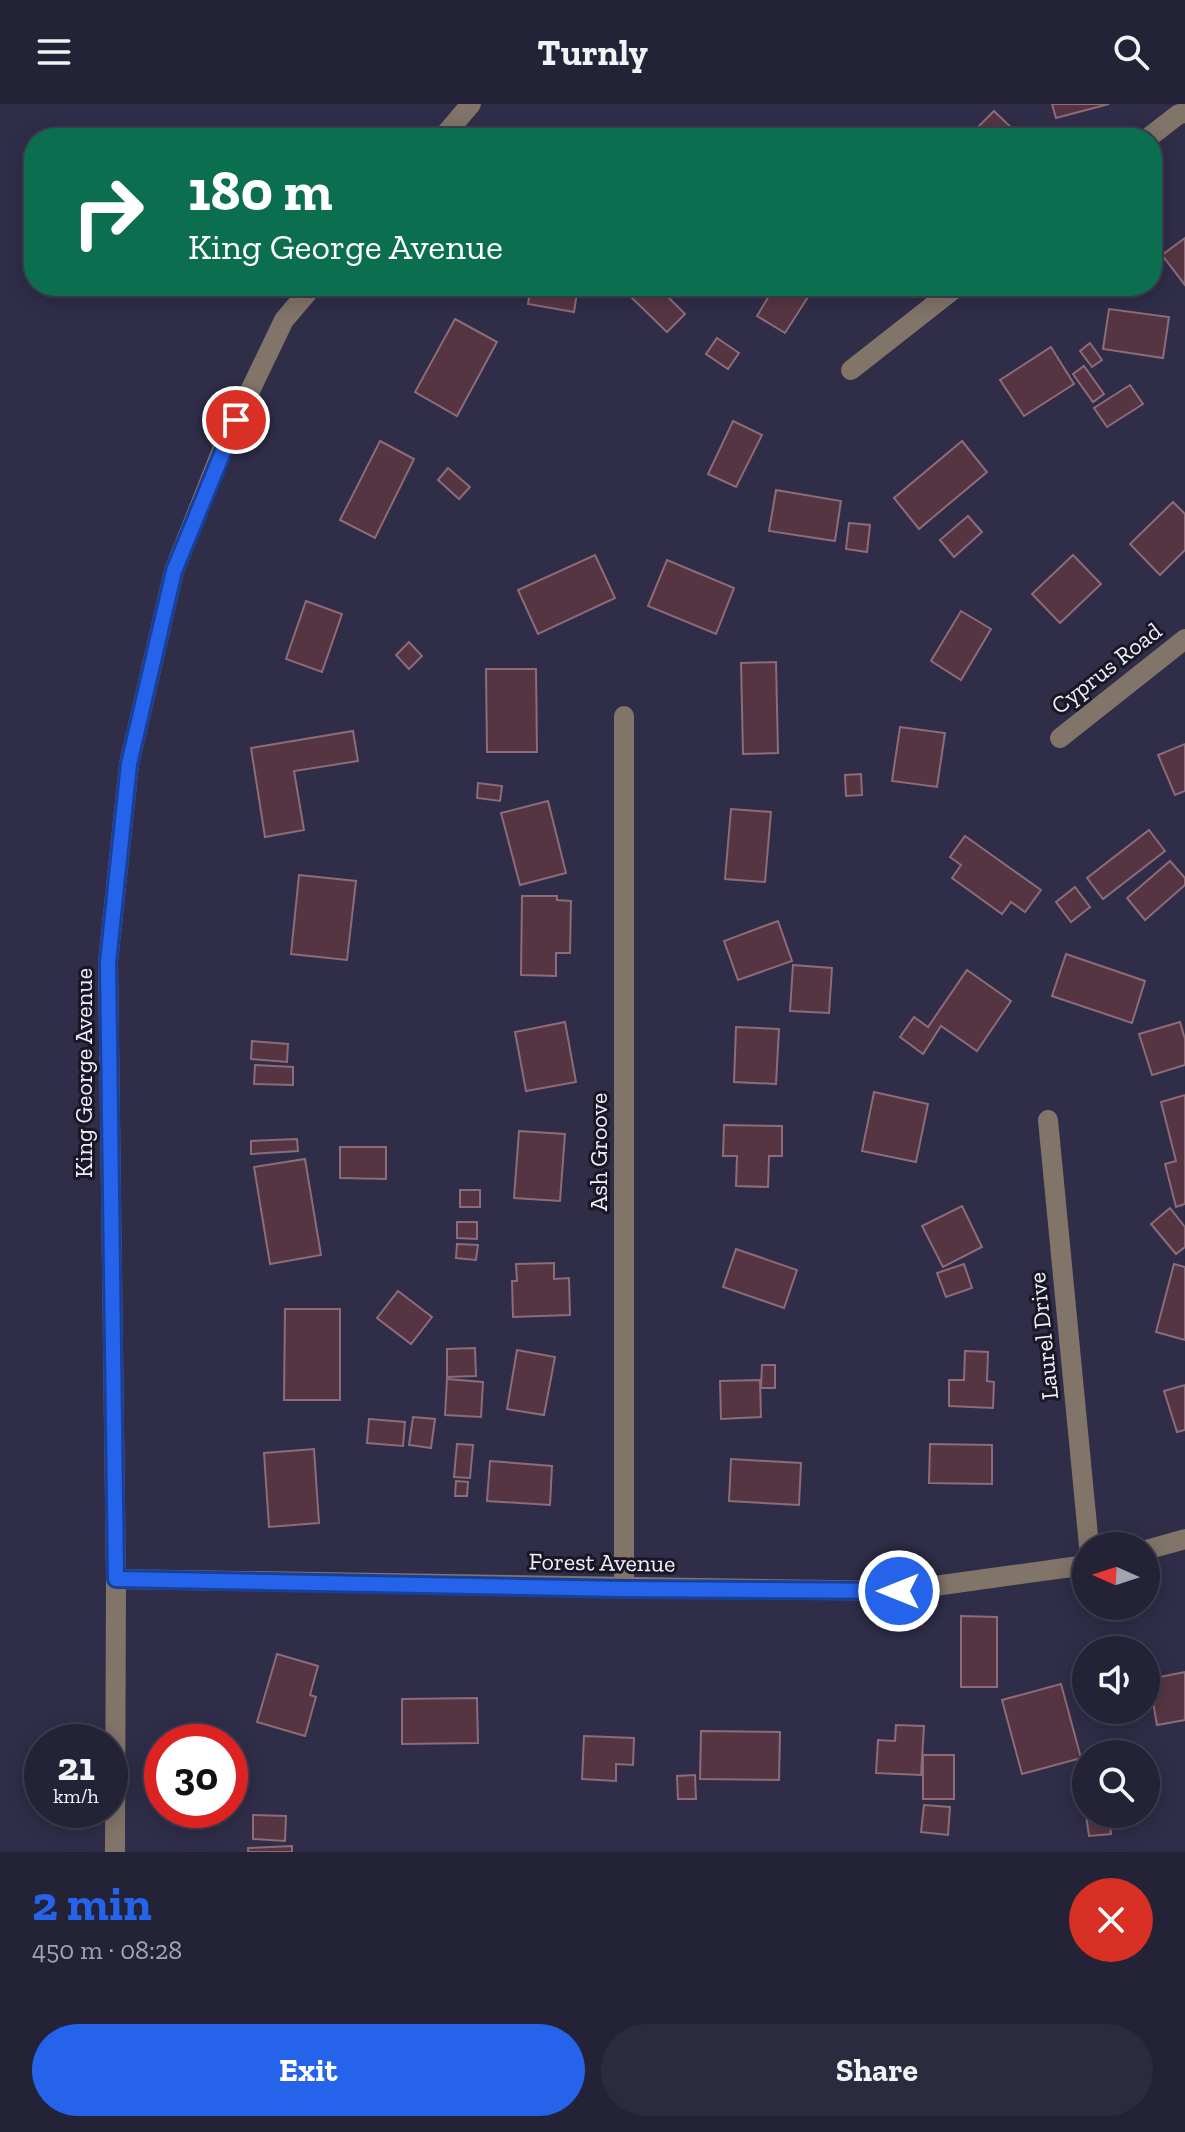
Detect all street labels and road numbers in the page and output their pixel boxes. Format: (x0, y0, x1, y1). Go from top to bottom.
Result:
street label: Cyprus Road (1045, 616, 1167, 720)
street label: King George Avenue (69, 968, 98, 1178)
street label: Ash Groove (584, 1093, 613, 1211)
street label: Laurel Drive (1022, 1271, 1064, 1401)
street label: Forest Avenue (528, 1546, 676, 1578)

